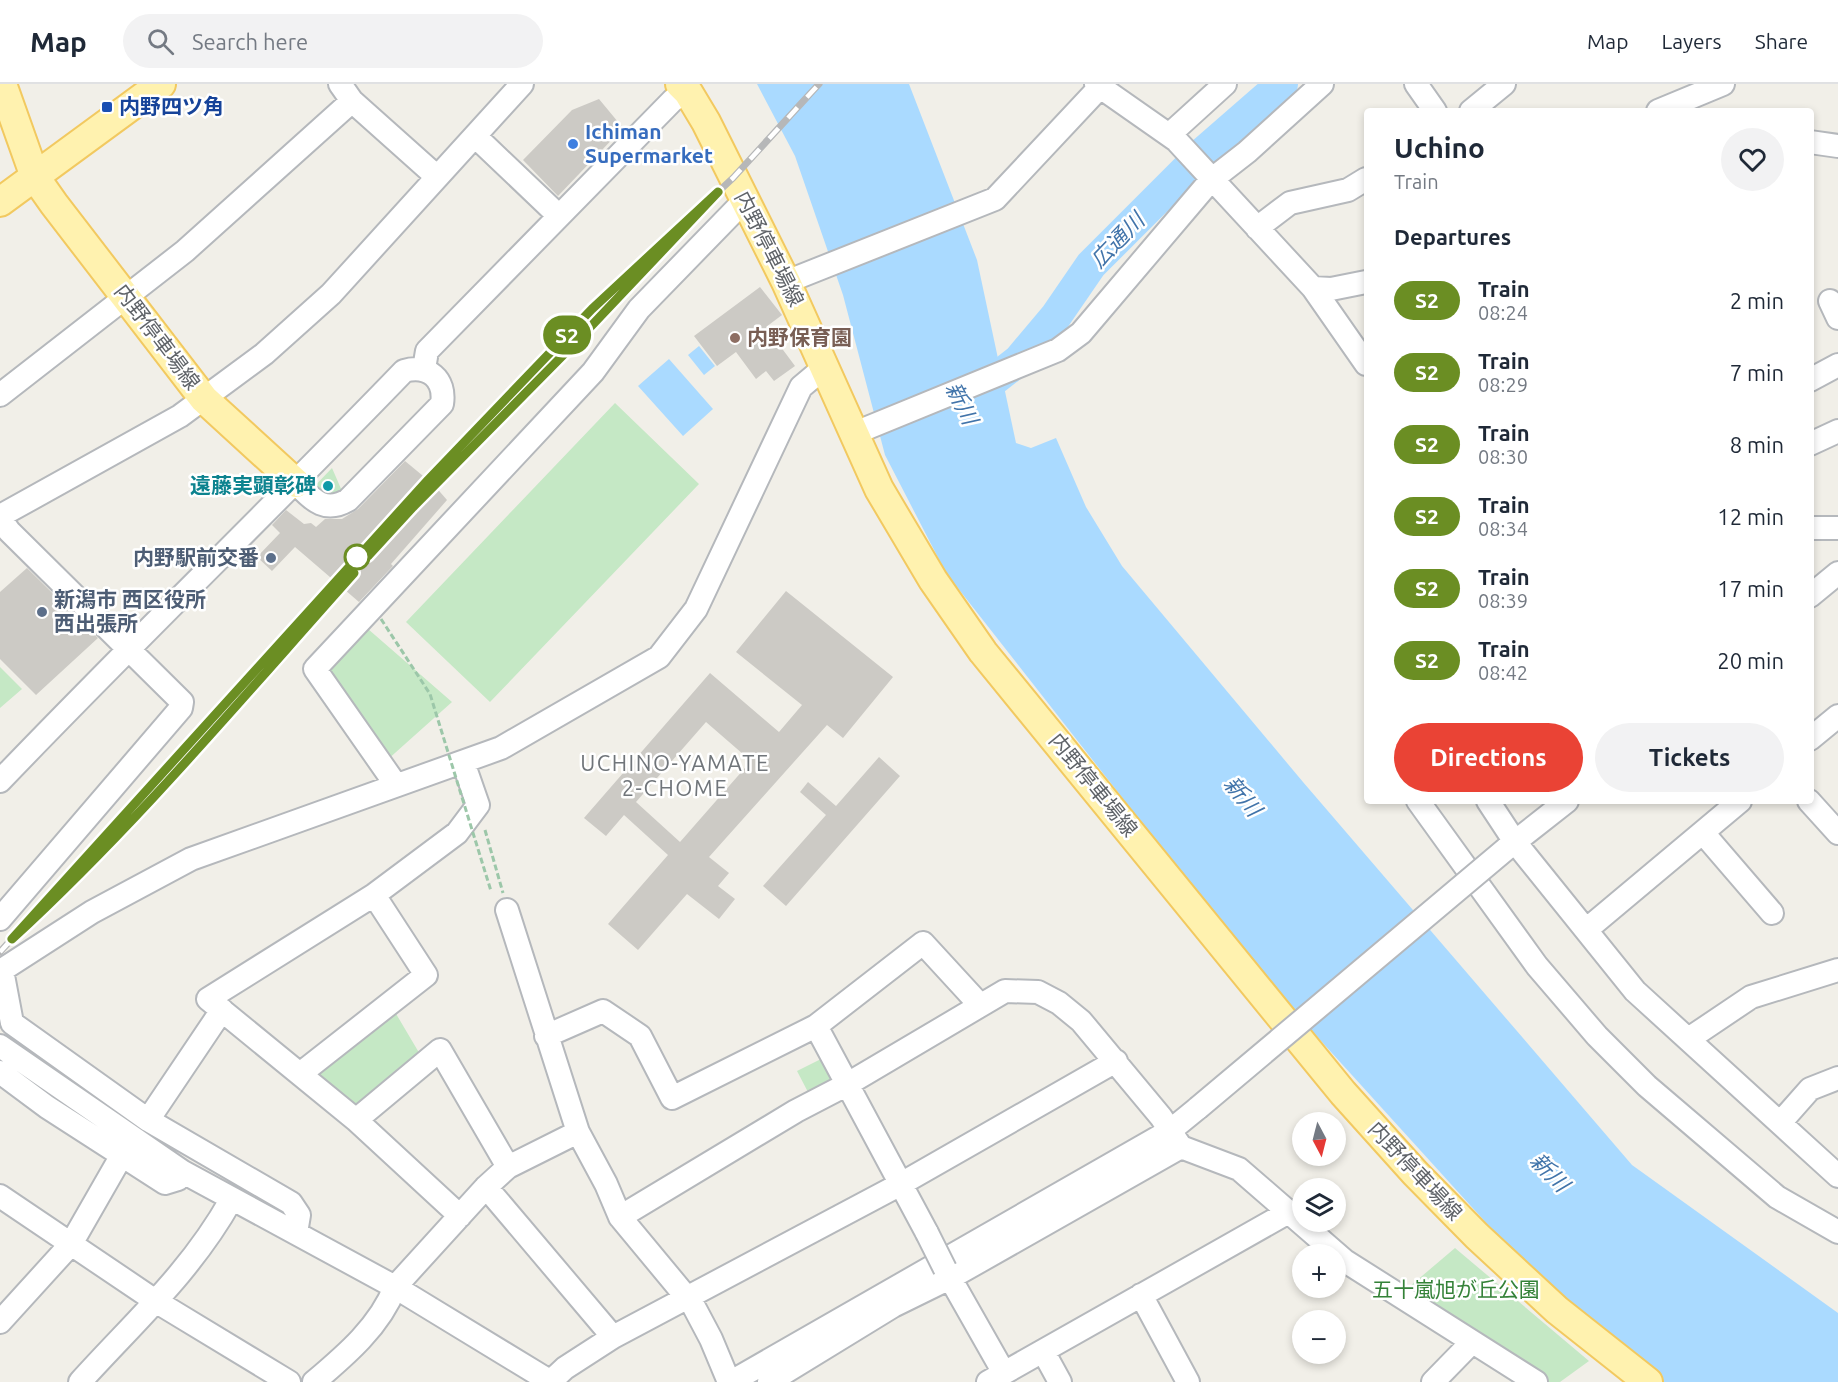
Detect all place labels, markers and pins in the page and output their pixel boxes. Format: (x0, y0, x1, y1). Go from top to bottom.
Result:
place label: 内野四ツ角 (119, 94, 224, 118)
marker: 内野四ツ角 (100, 100, 114, 114)
place label: Ichiman Supermarket (585, 119, 713, 167)
marker: Ichiman Supermarket (566, 137, 580, 151)
place label: 内野保育園 (747, 325, 852, 349)
marker: 内野保育園 (728, 331, 742, 345)
place label: 遠藤実顕彰碑 (190, 473, 316, 497)
marker: 遠藤実顕彰碑 (321, 479, 335, 493)
unlabelled marker (344, 544, 370, 570)
place label: 内野駅前交番 (133, 545, 259, 569)
marker: 内野駅前交番 (264, 551, 278, 565)
place label: 新潟市 西区役所 西出張所 (54, 587, 206, 635)
marker: 新潟市 西区役所 西出張所 (35, 605, 49, 619)

